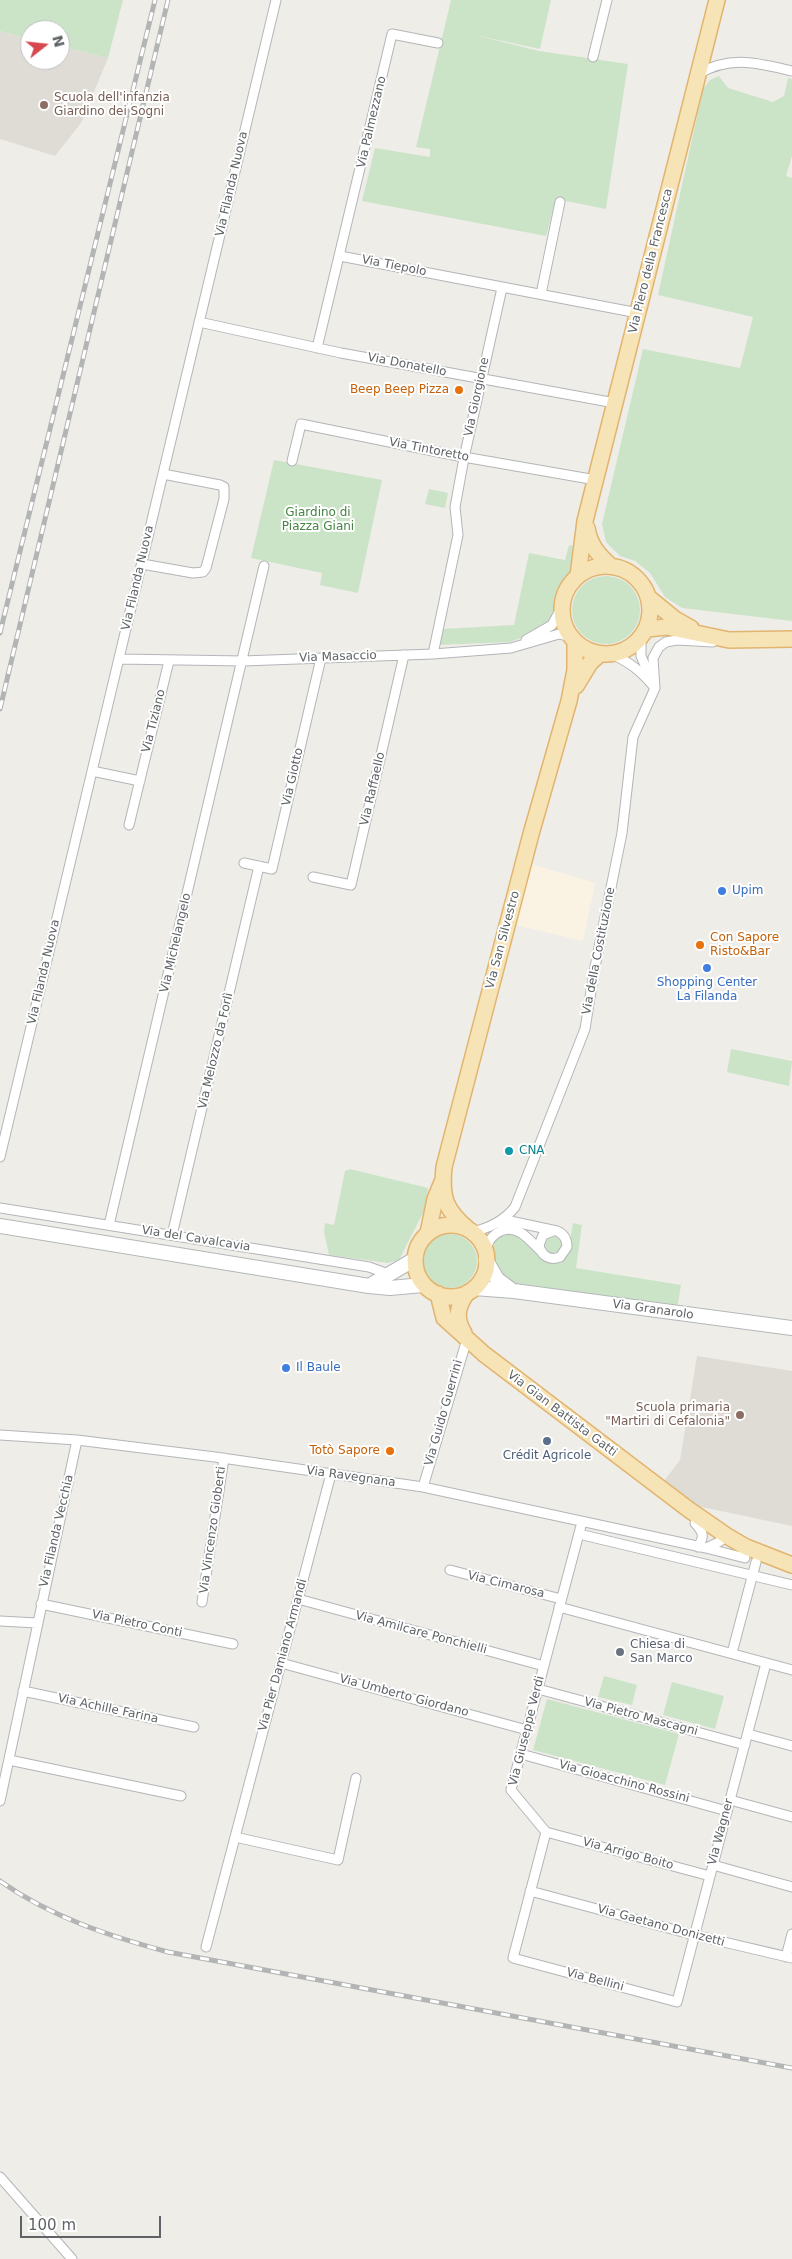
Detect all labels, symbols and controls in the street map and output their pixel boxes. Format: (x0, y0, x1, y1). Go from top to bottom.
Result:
north arrow (20, 20, 70, 70)
text: N (49, 33, 68, 49)
street label: Via Palmezzano (354, 75, 390, 169)
place label: Scuola dell'infanzia Giardino dei Sogni (54, 91, 170, 119)
marker: Scuola dell'infanzia Giardino dei Sogni (38, 99, 50, 111)
street label: Via Filanda Nuova (213, 130, 251, 238)
street label: Via Piero della Francesca (626, 187, 676, 335)
street label: Via Tiepolo (360, 253, 428, 279)
street label: Via Donatello (366, 350, 448, 380)
street label: Via Giorgione (462, 356, 492, 438)
place label: Beep Beep Pizza (350, 383, 449, 397)
marker: Beep Beep Pizza (453, 384, 465, 396)
street label: Via Tintoretto (388, 435, 470, 465)
park label: Giardino di Piazza Giani (282, 506, 354, 534)
street label: Via Filanda Nuova (119, 524, 157, 632)
street label: Via Masaccio (299, 648, 377, 666)
street label: Via Tiziano (139, 688, 169, 754)
street label: Via Giotto (279, 747, 307, 807)
street label: Via Raffaello (358, 751, 388, 827)
place label: Upim (732, 884, 763, 898)
marker: Upim (716, 885, 728, 897)
street label: Via della Costituzione (580, 886, 618, 1016)
street label: Via San Silvestro (483, 890, 523, 990)
street label: Via Michelangelo (158, 892, 194, 994)
street label: Via Filanda Nuova (25, 918, 63, 1026)
place label: Con Sapore Risto&Bar (710, 931, 779, 959)
marker: Con Sapore Risto&Bar (694, 939, 706, 951)
marker: Shopping Center La Filanda (701, 962, 713, 974)
place label: Shopping Center La Filanda (657, 976, 757, 1004)
street label: Via Melozzo da Forlì (196, 991, 236, 1111)
place label: CNA (519, 1144, 545, 1158)
marker: CNA (503, 1145, 515, 1157)
street label: Via del Cavalcavia (141, 1223, 251, 1255)
street label: Via Granarolo (612, 1297, 694, 1323)
street label: Via Guido Guerrini (422, 1358, 466, 1468)
place label: Il Baule (296, 1361, 341, 1375)
marker: Il Baule (280, 1362, 292, 1374)
street label: Via Gian Battista Gatti (504, 1368, 620, 1460)
place label: Scuola primaria "Martiri di Cefalonia" (605, 1401, 730, 1429)
marker: Scuola primaria "Martiri di Cefalonia" (734, 1409, 746, 1421)
marker: Crédit Agricole (541, 1435, 553, 1447)
place label: Totò Sapore (310, 1444, 380, 1458)
marker: Totò Sapore (384, 1445, 396, 1457)
place label: Crédit Agricole (503, 1449, 591, 1463)
street label: Via Ravegnana (305, 1464, 397, 1490)
street label: Via Vincenzo Gioberti (197, 1465, 229, 1595)
street label: Via Filanda Vecchia (37, 1473, 77, 1589)
street label: Via Cimarosa (466, 1568, 546, 1602)
street label: Via Pier Damiano Armandi (256, 1577, 310, 1733)
street label: Via Pietro Conti (90, 1607, 184, 1641)
street label: Via Amilcare Ponchielli (354, 1609, 488, 1657)
place label: Chiesa di San Marco (630, 1638, 693, 1666)
marker: Chiesa di San Marco (614, 1646, 626, 1658)
street label: Via Umberto Giordano (338, 1672, 470, 1720)
street label: Via Giuseppe Verdi (506, 1674, 548, 1788)
street label: Via Achille Farina (57, 1691, 159, 1727)
street label: Via Pietro Mascagni (583, 1695, 699, 1739)
street label: Via Gioacchino Rossini (557, 1758, 691, 1806)
street label: Via Wagner (705, 1797, 737, 1867)
street label: Via Arrigo Boito (581, 1835, 675, 1873)
street label: Via Gaetano Donizetti (596, 1902, 726, 1950)
street label: Via Bellini (565, 1965, 625, 1995)
scale bar (22, 2206, 164, 2238)
text: 100 m (28, 2216, 76, 2234)

